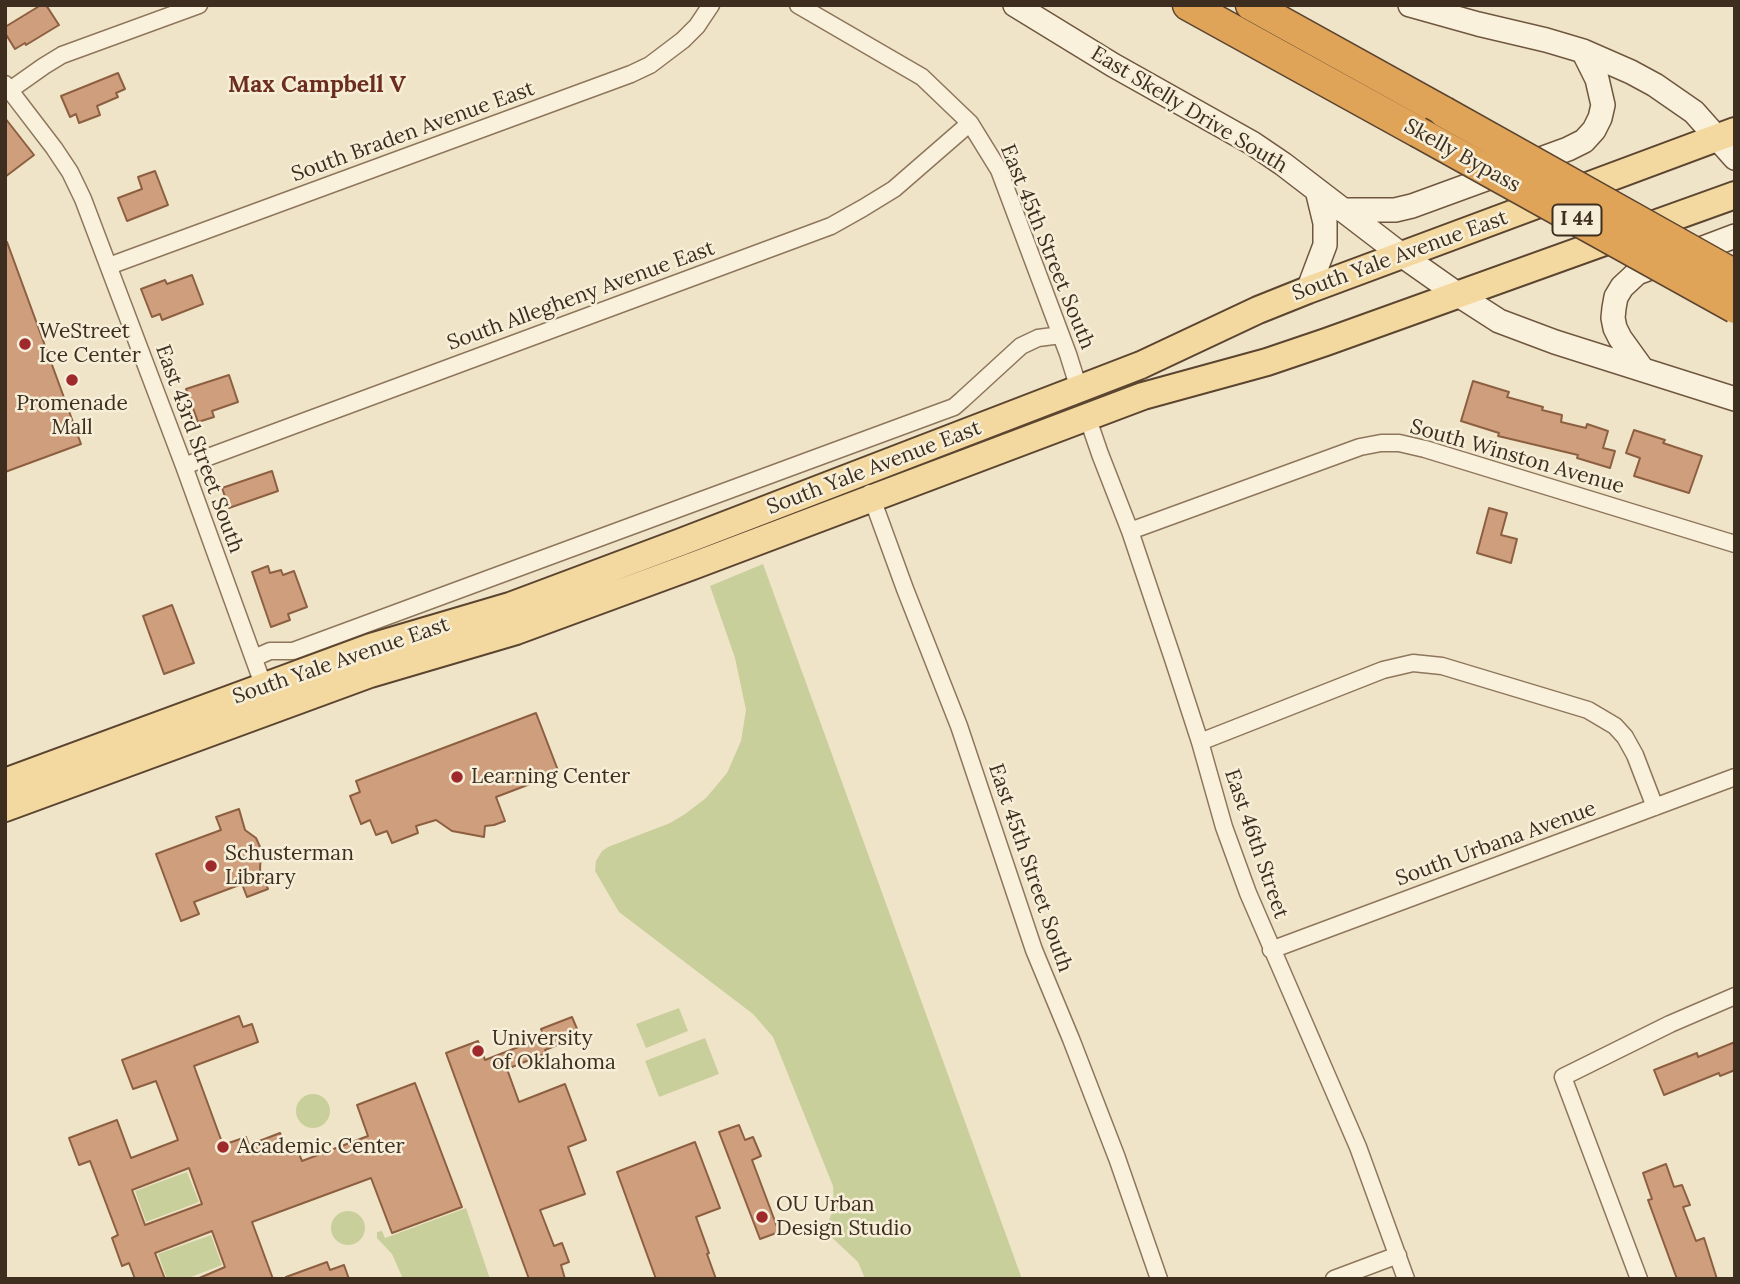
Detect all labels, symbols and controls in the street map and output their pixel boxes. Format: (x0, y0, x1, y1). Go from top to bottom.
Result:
street label: East Skelly Drive South (1086, 41, 1292, 179)
district label: Max Campbell V (228, 71, 406, 99)
street label: South Braden Avenue East (288, 76, 538, 188)
street label: Skelly Bypass (1399, 114, 1525, 198)
street label: East 45th Street South (994, 141, 1100, 353)
road number: I 44 (1552, 204, 1602, 235)
street label: South Yale Avenue East (1289, 205, 1511, 307)
street label: South Allegheny Avenue East (444, 236, 718, 356)
place label: WeStreet Ice Center (39, 319, 141, 369)
marker: WeStreet Ice Center (17, 336, 33, 352)
street label: East 43rd Street South (150, 341, 248, 557)
marker: Promenade Mall (64, 372, 80, 388)
place label: Promenade Mall (16, 391, 128, 441)
street label: South Winston Avenue (1407, 414, 1627, 500)
street label: South Yale Avenue East (763, 416, 985, 520)
street label: South Yale Avenue East (229, 612, 453, 710)
street label: East 45th Street South (982, 760, 1078, 976)
place label: Learning Center (471, 764, 630, 790)
street label: East 46th Street (1219, 766, 1293, 922)
marker: Learning Center (449, 769, 465, 785)
street label: South Urbana Avenue (1392, 796, 1600, 892)
place label: Schusterman Library (225, 841, 354, 891)
marker: Schusterman Library (203, 858, 219, 874)
place label: University of Oklahoma (492, 1026, 616, 1076)
marker: University of Oklahoma (470, 1043, 486, 1059)
place label: Academic Center (237, 1134, 405, 1160)
marker: Academic Center (215, 1139, 231, 1155)
place label: OU Urban Design Studio (776, 1192, 912, 1242)
marker: OU Urban Design Studio (754, 1209, 770, 1225)

